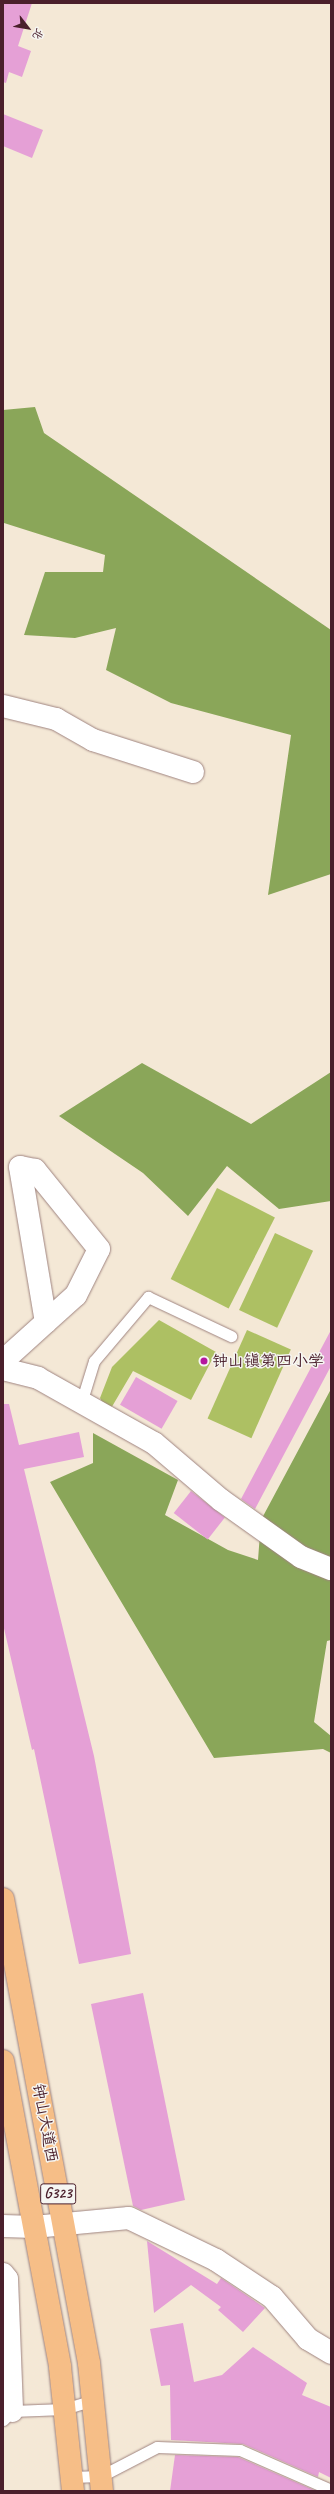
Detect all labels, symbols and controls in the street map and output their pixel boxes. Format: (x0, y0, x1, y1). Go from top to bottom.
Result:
north arrow (8, 8, 48, 48)
text: 北 (29, 26, 47, 43)
place label: 钟山镇第四小学 (212, 1351, 324, 1371)
marker: 钟山镇第四小学 (199, 1356, 209, 1366)
street label: 钟山大道西 (29, 2082, 61, 2164)
road number: G323 (40, 2181, 76, 2207)

